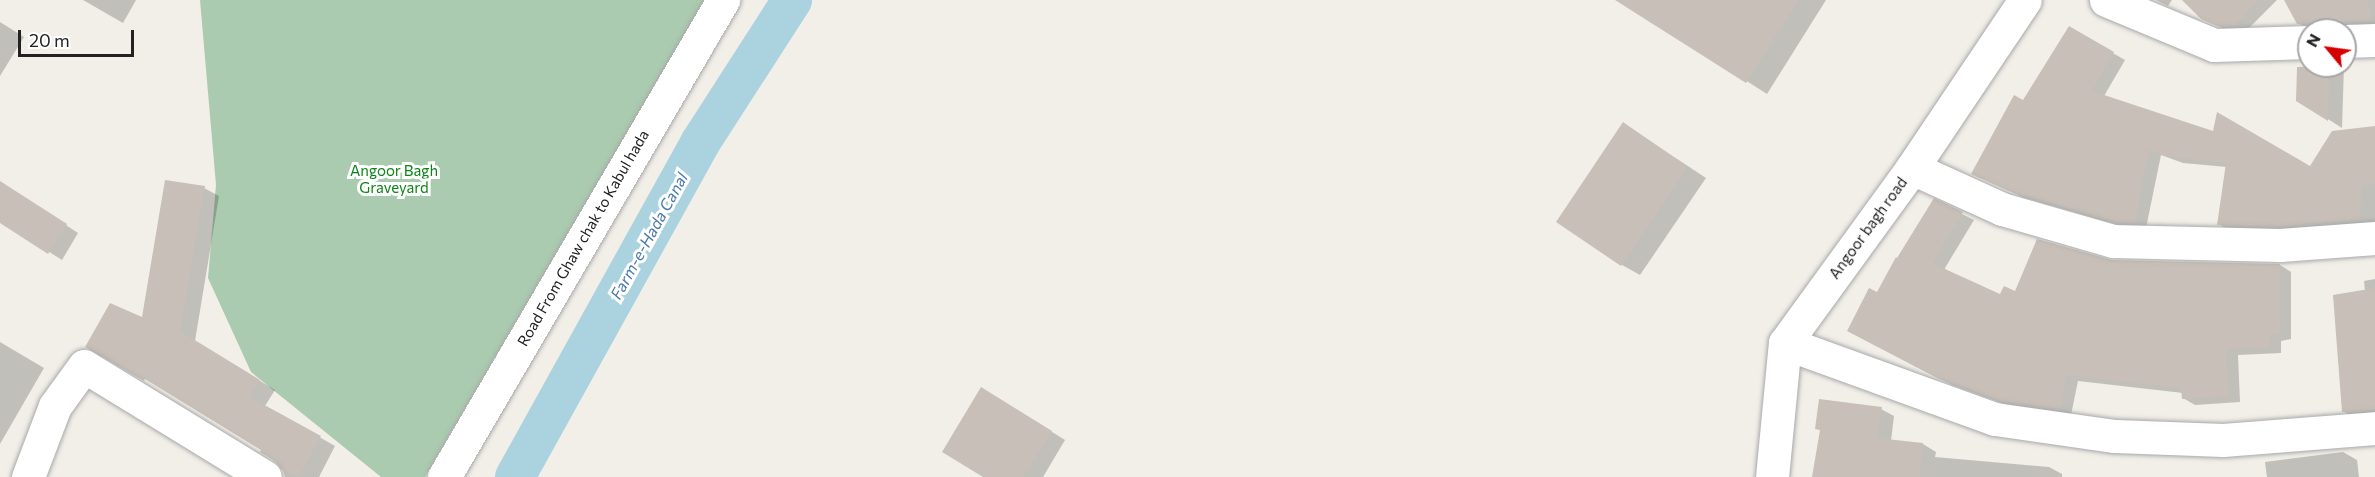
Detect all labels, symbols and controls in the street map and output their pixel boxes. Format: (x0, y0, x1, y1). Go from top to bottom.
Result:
scale bar (21, 18, 136, 56)
north arrow (2297, 18, 2357, 78)
text: 20 m (29, 29, 70, 51)
text: N (2301, 30, 2324, 50)
street label: Road From Ghaw chak to Kabul hada (514, 127, 652, 349)
park label: Angoor Bagh Graveyard (350, 161, 438, 196)
water label: Farm-e-Hada Canal (606, 169, 692, 303)
street label: Angoor bagh road (1825, 174, 1911, 282)

